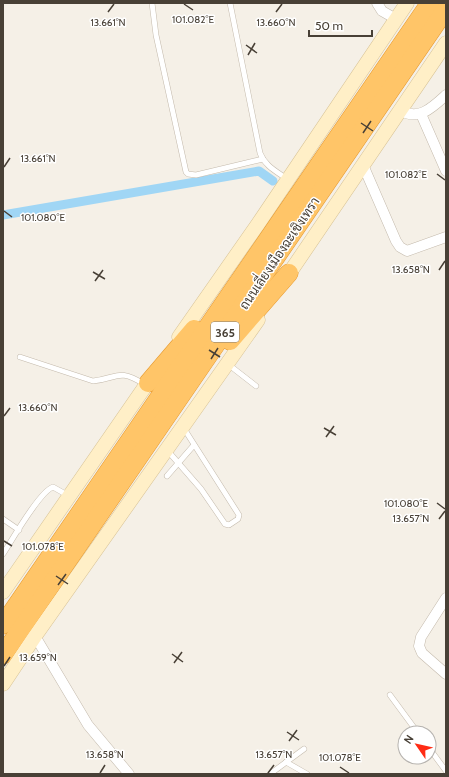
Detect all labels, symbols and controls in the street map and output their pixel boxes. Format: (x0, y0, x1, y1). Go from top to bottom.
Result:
scale bar (309, 12, 372, 38)
text: 101.082°E (172, 13, 215, 26)
text: 13.661°N (90, 16, 126, 29)
text: 13.660°N (256, 16, 296, 29)
text: 50 m (315, 18, 343, 33)
text: 13.661°N (20, 152, 56, 165)
text: 101.082°E (385, 168, 428, 181)
street label: ถนนเลี่ยงเมืองฉะเชิงเทรา (232, 192, 323, 312)
text: 101.080°E (21, 211, 65, 224)
text: 13.658°N (392, 263, 430, 276)
road number: 365 (211, 322, 239, 342)
text: 13.660°N (18, 401, 58, 414)
text: 101.080°E (384, 497, 428, 510)
text: 13.657°N (393, 512, 429, 525)
text: 101.078°E (22, 540, 64, 553)
text: 13.659°N (19, 651, 57, 664)
north arrow (397, 725, 437, 765)
text: N (401, 732, 417, 747)
text: 13.658°N (86, 748, 124, 761)
text: 13.657°N (256, 748, 292, 761)
text: 101.078°E (319, 751, 361, 764)

